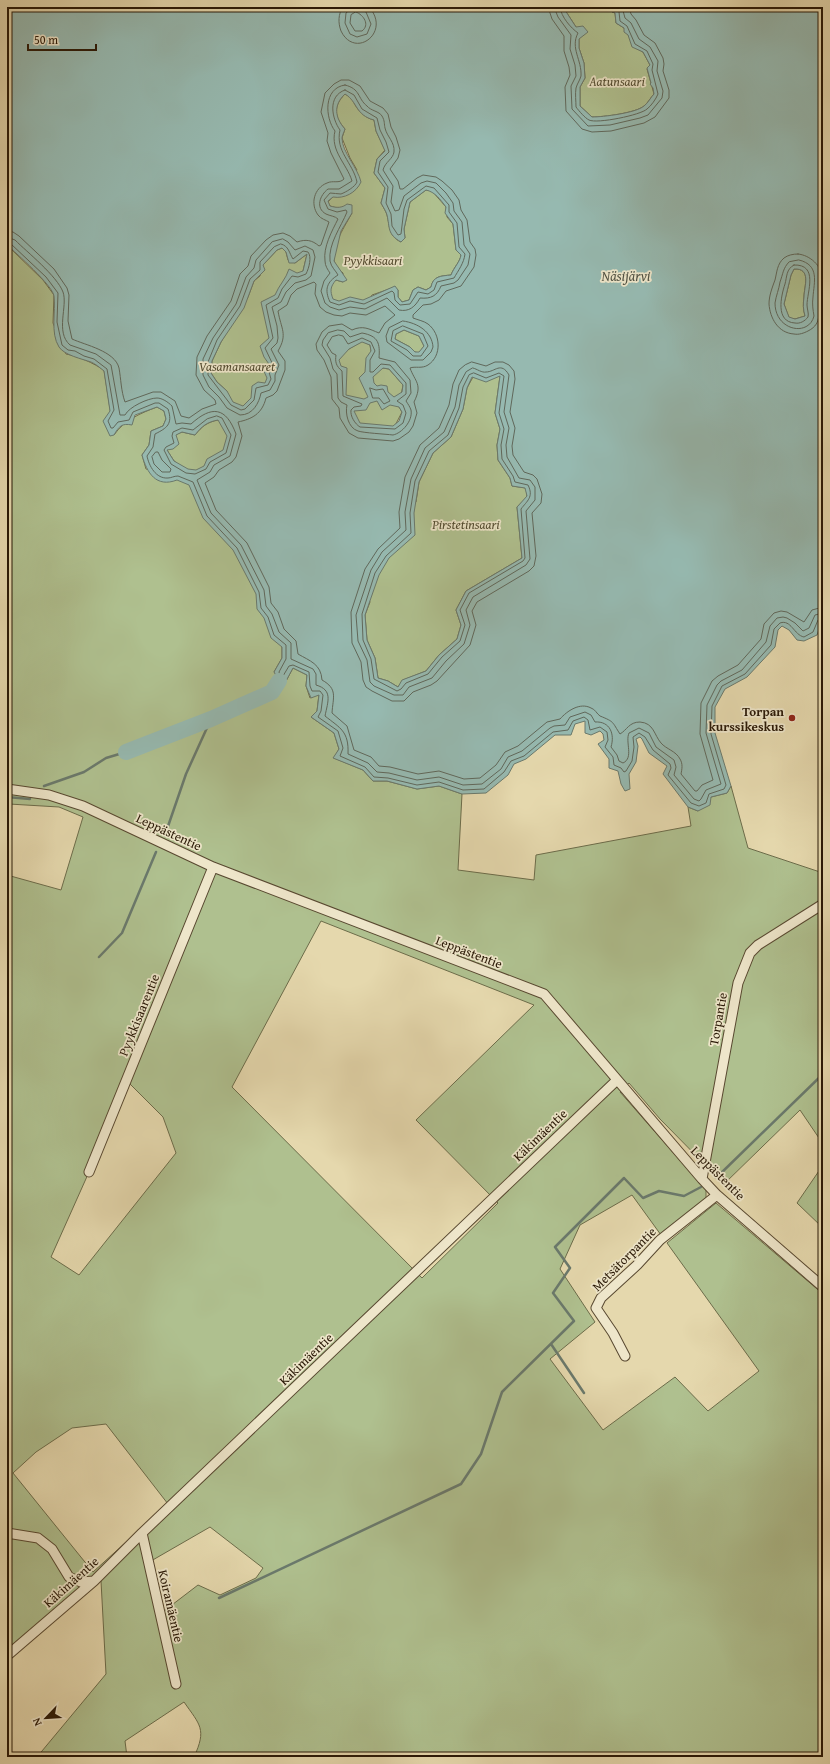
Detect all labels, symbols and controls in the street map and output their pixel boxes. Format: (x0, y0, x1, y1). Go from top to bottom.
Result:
scale bar (28, 26, 96, 52)
text: 50 m (34, 31, 58, 48)
park label: Aatunsaari (588, 72, 645, 91)
park label: Pyykkisaari (343, 251, 403, 270)
water label: Näsijärvi (602, 266, 651, 286)
park label: Vasamansaaret (199, 357, 276, 376)
park label: Pirstetinsaari (431, 515, 500, 534)
place label: Torpan kurssikeskus (708, 702, 784, 736)
marker: Torpan kurssikeskus (787, 713, 797, 723)
street label: Leppästentie (133, 809, 205, 855)
street label: Leppästentie (433, 931, 505, 973)
street label: Pyykkisaarentie (114, 971, 164, 1059)
street label: Torpantie (704, 991, 732, 1047)
street label: Käkimäentie (509, 1104, 571, 1166)
street label: Leppästentie (686, 1141, 750, 1205)
street label: Metsätorpantie (588, 1223, 660, 1295)
street label: Käkimäentie (275, 1328, 337, 1390)
street label: Käkimäentie (39, 1552, 103, 1612)
street label: Koiramäentie (153, 1568, 189, 1644)
north arrow (26, 1698, 66, 1738)
text: N (28, 1715, 46, 1729)

